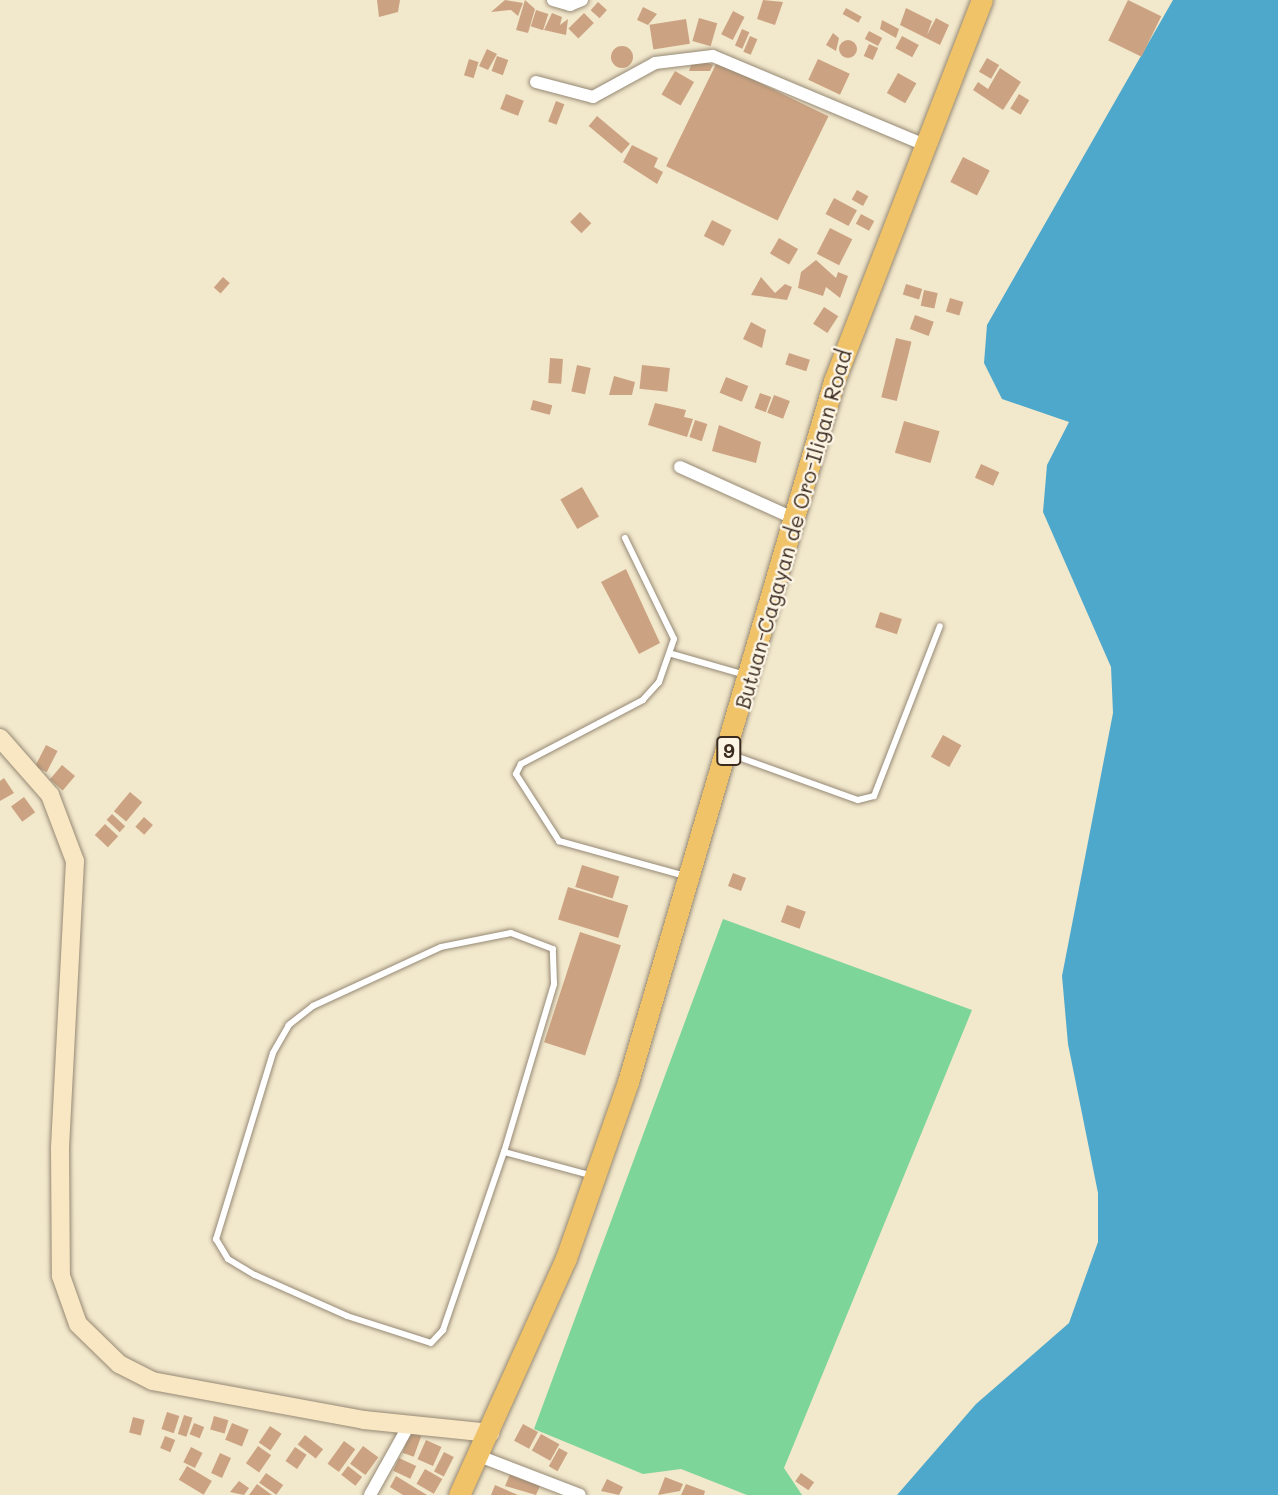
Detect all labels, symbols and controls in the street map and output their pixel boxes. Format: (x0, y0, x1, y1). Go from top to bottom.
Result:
street label: Butuan-Cagayan de Oro-Iligan Road (729, 346, 857, 712)
road number: 9 (715, 736, 743, 766)

